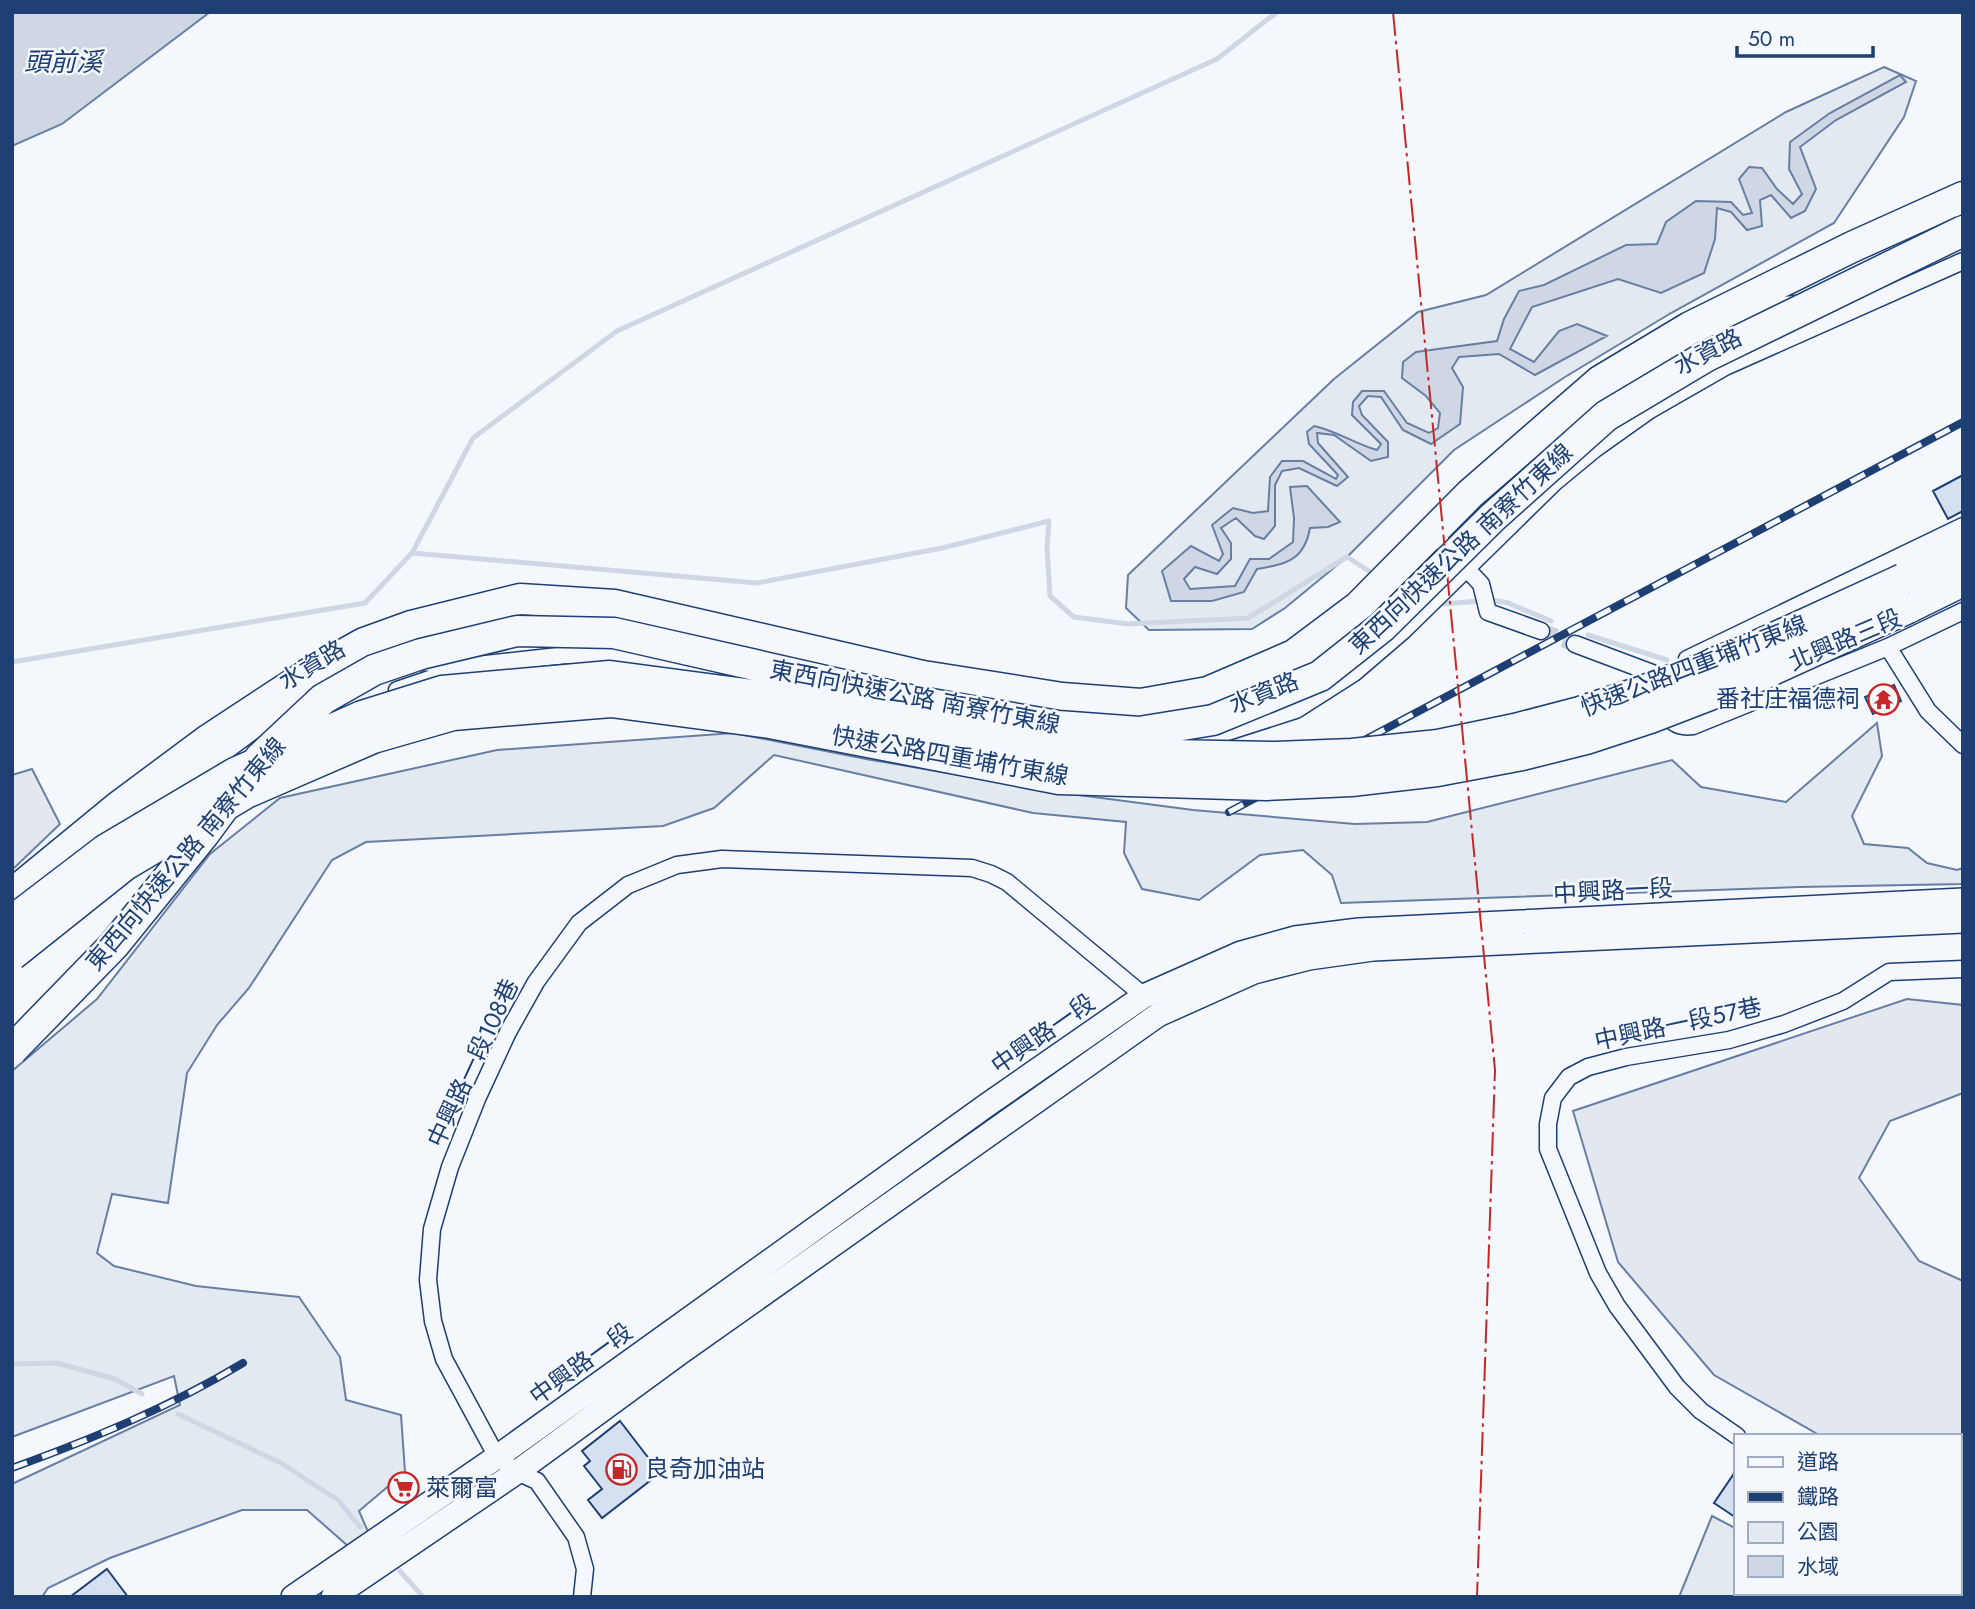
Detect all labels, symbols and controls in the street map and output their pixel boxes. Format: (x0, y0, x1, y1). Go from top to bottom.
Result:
scale bar (1737, 14, 1874, 58)
text: 50 m (1748, 24, 1795, 54)
water label: 頭前溪 (24, 43, 106, 81)
street label: 水資路 (1668, 320, 1748, 383)
street label: 東西向快速公路 南寮竹東線 (1341, 435, 1581, 662)
street label: 北興路三段 (1783, 600, 1907, 679)
street label: 快速公路四重埔竹東線 (1576, 606, 1812, 725)
street label: 水資路 (272, 631, 352, 698)
street label: 東西向快速公路 南寮竹東線 (767, 651, 1063, 742)
street label: 水資路 (1224, 663, 1304, 722)
place label: 番社庄福德祠 (1716, 681, 1860, 716)
temple icon: 番社庄福德祠 (1866, 682, 1900, 716)
street label: 快速公路四重埔竹東線 (829, 717, 1071, 794)
street label: 東西向快速公路 南寮竹東線 (77, 729, 294, 978)
street label: 中興路一段 (1552, 870, 1674, 911)
street label: 中興路一段108巷 (418, 973, 527, 1153)
street label: 中興路一段 (984, 985, 1102, 1082)
street label: 中興路一段57巷 (1591, 989, 1765, 1058)
street label: 中興路一段 (522, 1314, 640, 1413)
legend (1734, 1434, 1961, 1595)
text: 道路 (1797, 1447, 1839, 1477)
place label: 良奇加油站 (645, 1451, 765, 1486)
fuel station icon: 良奇加油站 (605, 1452, 639, 1486)
place label: 萊爾富 (426, 1470, 498, 1505)
supermarket icon: 萊爾富 (386, 1471, 420, 1505)
text: 鐵路 (1797, 1482, 1839, 1512)
text: 公園 (1797, 1517, 1839, 1547)
text: 水域 (1797, 1552, 1839, 1582)

